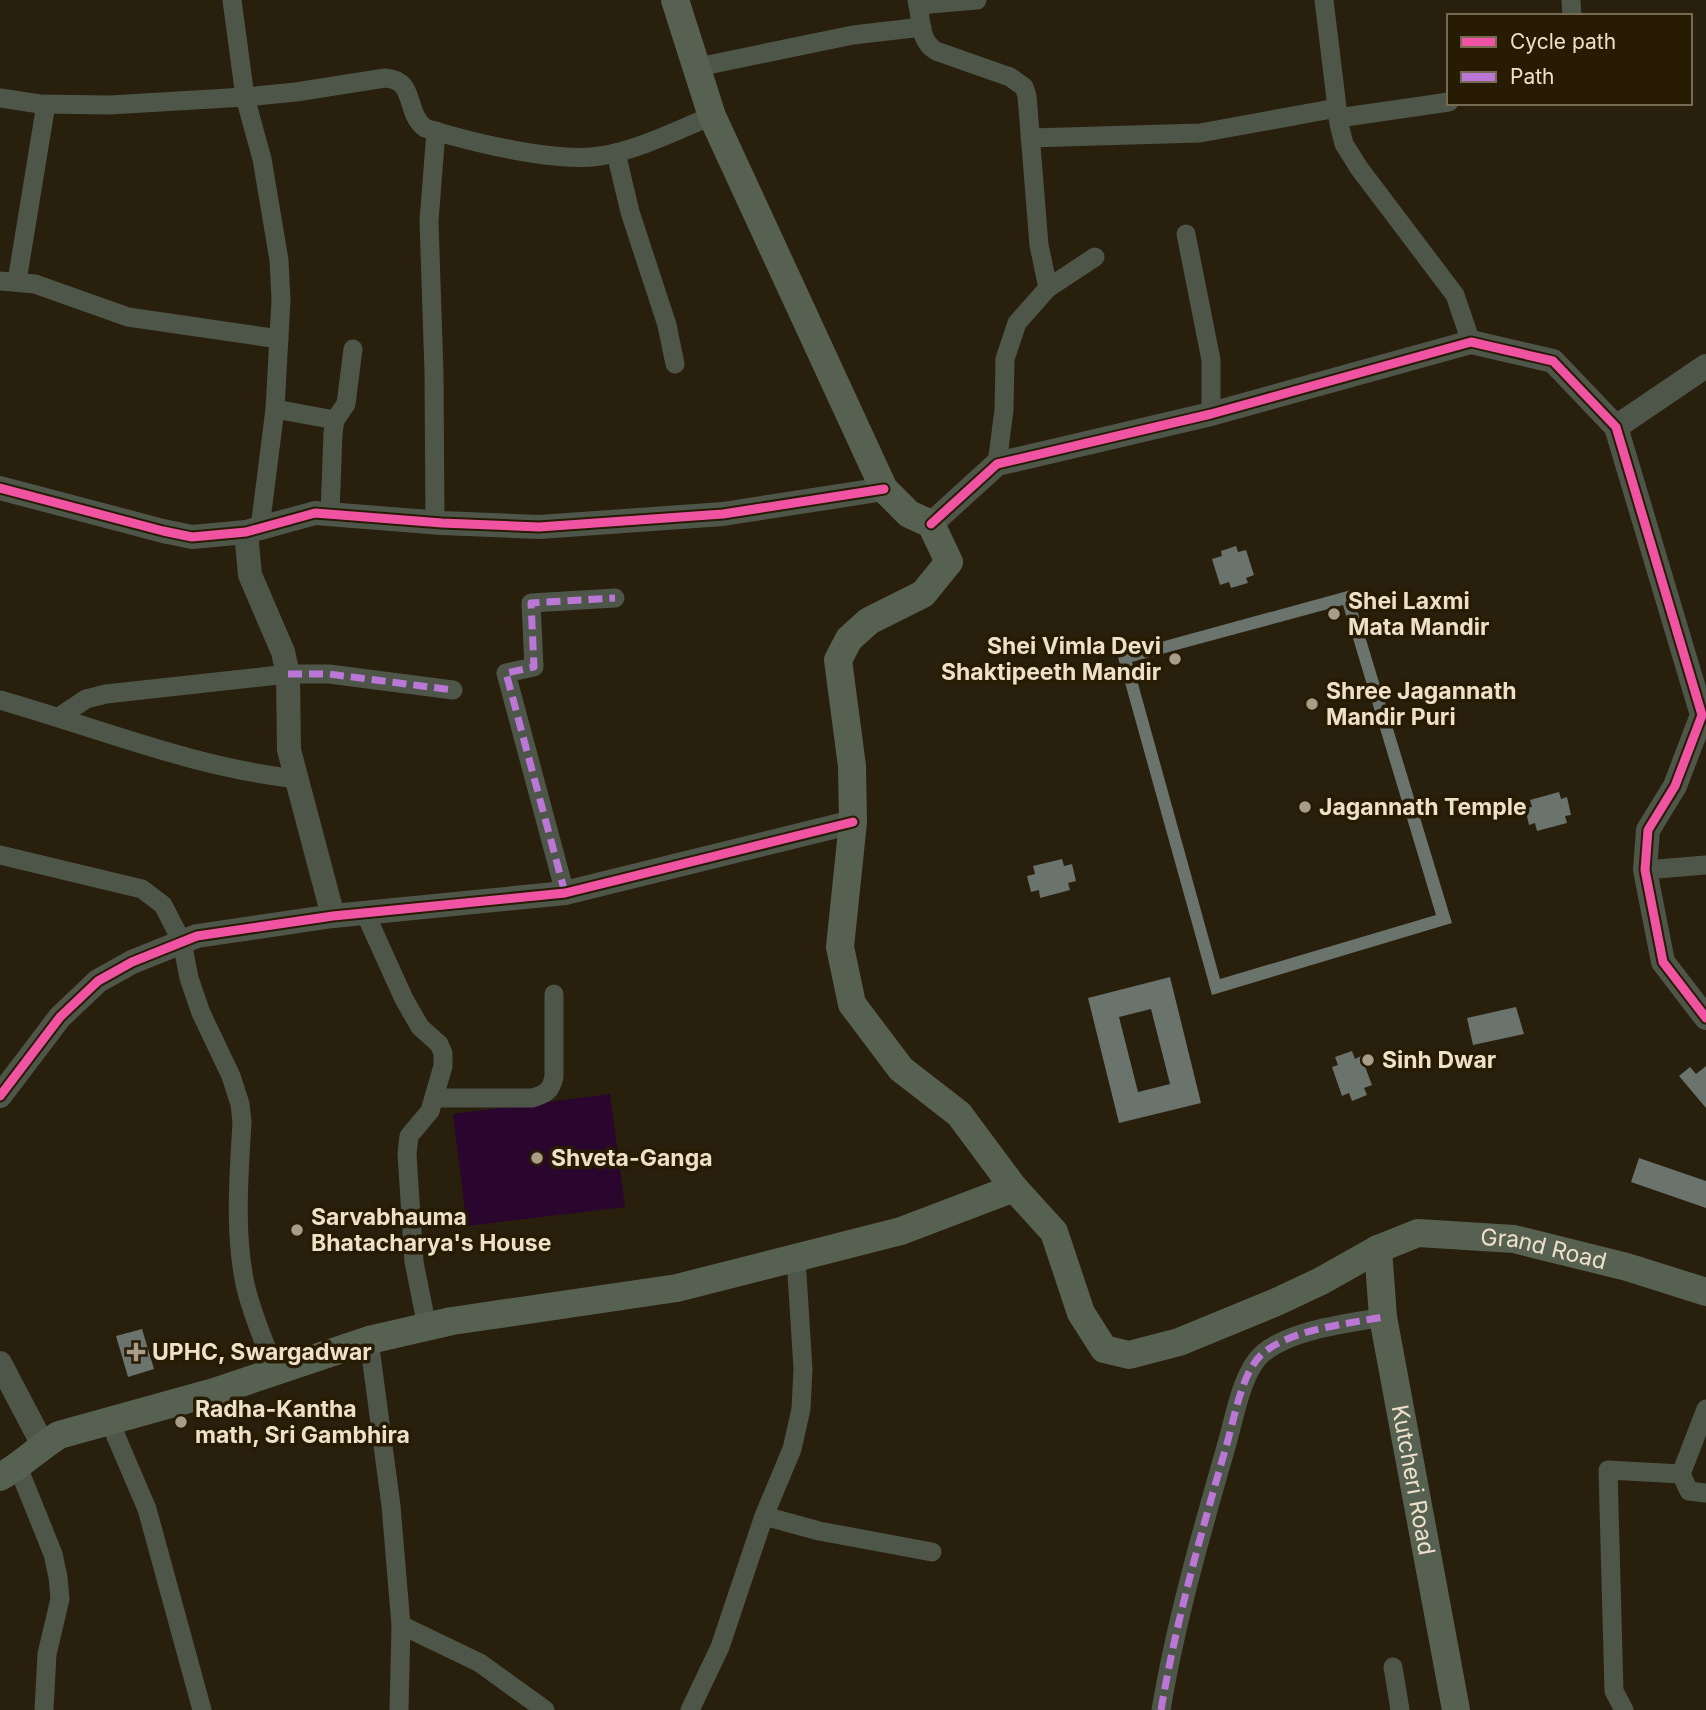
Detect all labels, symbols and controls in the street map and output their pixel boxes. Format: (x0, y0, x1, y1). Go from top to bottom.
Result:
legend (1447, 14, 1692, 105)
text: Cycle path (1510, 29, 1616, 54)
text: Path (1510, 64, 1555, 89)
place label: Shei Laxmi Mata Mandir (1348, 587, 1489, 641)
marker: Shei Laxmi Mata Mandir (1326, 606, 1342, 622)
place label: Shei Vimla Devi Shaktipeeth Mandir (941, 632, 1161, 686)
marker: Shei Vimla Devi Shaktipeeth Mandir (1167, 651, 1183, 667)
place label: Shree Jagannath Mandir Puri (1326, 677, 1517, 731)
marker: Shree Jagannath Mandir Puri (1304, 696, 1320, 712)
place label: Jagannath Temple (1319, 793, 1527, 821)
marker: Jagannath Temple (1297, 799, 1313, 815)
place label: Sinh Dwar (1382, 1046, 1496, 1074)
marker: Sinh Dwar (1360, 1052, 1376, 1068)
place label: Shveta-Ganga (551, 1144, 713, 1172)
marker: Shveta-Ganga (529, 1150, 545, 1166)
place label: Sarvabhauma Bhatacharya's House (311, 1203, 551, 1257)
marker: Sarvabhauma Bhatacharya's House (289, 1222, 305, 1238)
street label: Grand Road (1480, 1223, 1609, 1275)
place label: UPHC, Swargadwar (152, 1338, 372, 1366)
marker: UPHC, Swargadwar (126, 1342, 146, 1362)
place label: Radha-Kantha math, Sri Gambhira (195, 1395, 410, 1449)
street label: Kutcheri Road (1386, 1403, 1441, 1557)
marker: Radha-Kantha math, Sri Gambhira (173, 1414, 189, 1430)

